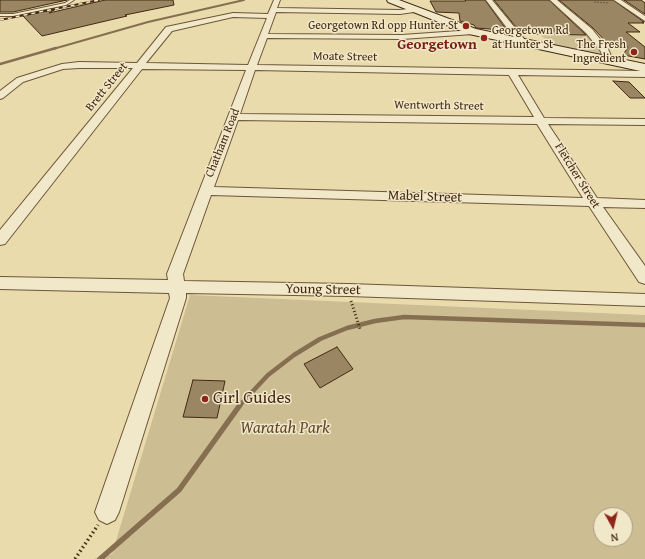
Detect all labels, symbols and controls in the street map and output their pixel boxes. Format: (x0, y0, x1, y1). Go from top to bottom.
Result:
place label: Georgetown Rd opp Hunter St (308, 19, 458, 33)
marker: Georgetown Rd opp Hunter St (461, 21, 471, 31)
place label: Georgetown Rd at Hunter St (492, 24, 569, 52)
marker: Georgetown Rd at Hunter St (479, 33, 489, 43)
district label: Georgetown (397, 36, 477, 54)
place label: The Fresh Ingredient (573, 38, 626, 66)
marker: The Fresh Ingredient (629, 47, 639, 57)
street label: Moate Street (313, 49, 377, 65)
street label: Brett Street (83, 60, 131, 114)
street label: Wentworth Street (394, 98, 484, 114)
street label: Chatham Road (203, 106, 243, 180)
street label: Fletcher Street (551, 141, 603, 211)
street label: Mabel Street (388, 187, 462, 207)
street label: Young Street (285, 281, 361, 299)
place label: Girl Guides (213, 389, 291, 409)
marker: Girl Guides (200, 394, 210, 404)
park label: Waratah Park (240, 419, 330, 439)
north arrow (593, 507, 633, 547)
text: N (610, 529, 619, 546)

